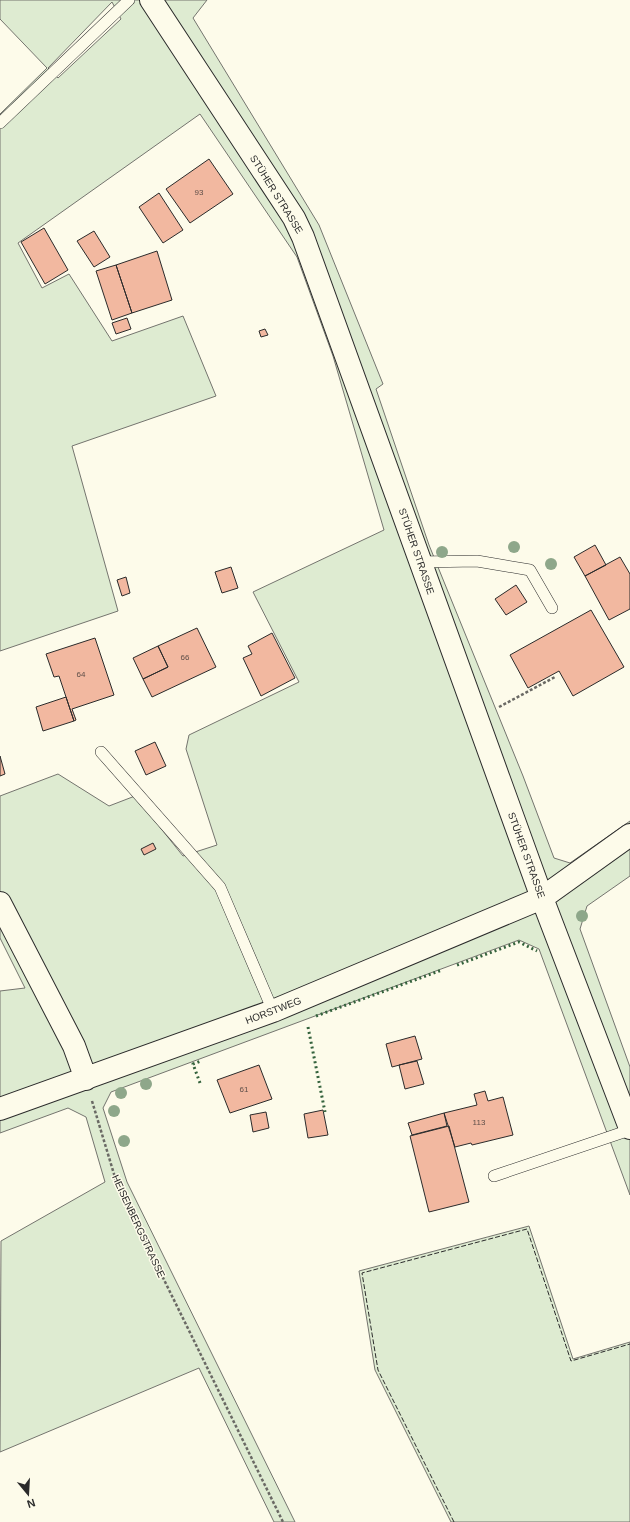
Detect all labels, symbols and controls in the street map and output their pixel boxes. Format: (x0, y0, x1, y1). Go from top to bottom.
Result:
street label: STÜHER STRASSE (248, 153, 305, 236)
house number: 93 (195, 188, 204, 197)
street label: STÜHER STRASSE (397, 507, 437, 596)
house number: 66 (181, 653, 190, 662)
house number: 64 (77, 670, 86, 679)
street label: STÜHER STRASSE (506, 811, 547, 900)
street label: HORSTWEG (244, 995, 303, 1026)
house number: 61 (240, 1085, 249, 1094)
house number: 113 (473, 1118, 486, 1127)
street label: HEISENBERGSTRASSE (110, 1173, 167, 1280)
north arrow (8, 1474, 48, 1514)
text: N (25, 1497, 37, 1510)

